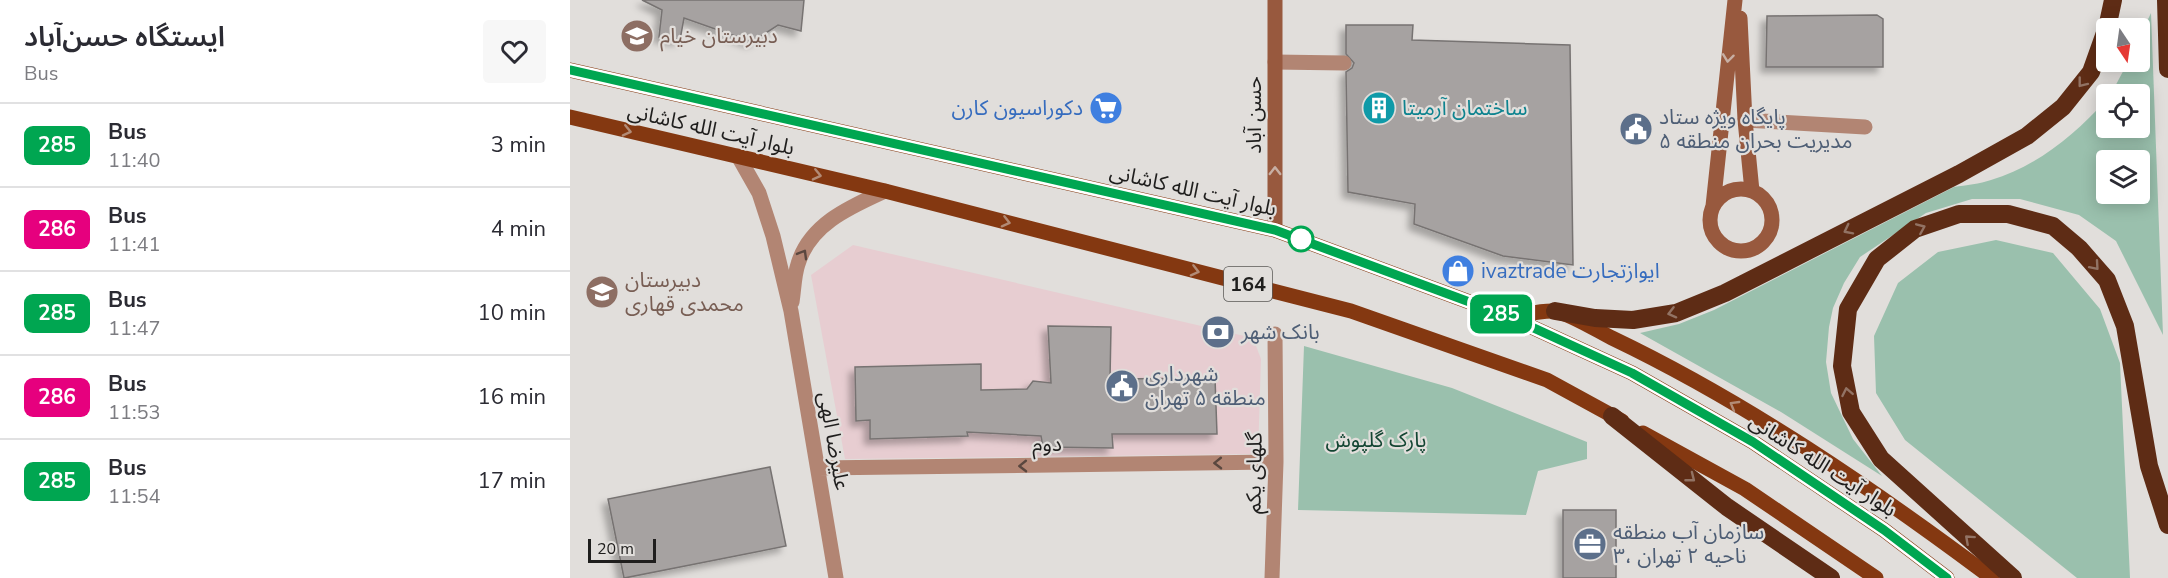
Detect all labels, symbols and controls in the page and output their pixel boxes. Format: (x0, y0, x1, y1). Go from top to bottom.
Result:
text: ایستگاه حسن‌آباد (24, 18, 225, 56)
school or university icon: دبیرستان خیام (619, 18, 655, 54)
north arrow (2096, 18, 2150, 72)
map controls (2096, 18, 2150, 204)
button: heart (483, 20, 546, 83)
place label: دبیرستان خیام (660, 22, 778, 52)
one-way arrow (1722, 53, 1734, 63)
text: Bus (24, 60, 58, 87)
street label: حسن آباد (1240, 76, 1268, 154)
one-way arrow (2078, 76, 2089, 87)
button: locate (2096, 84, 2150, 138)
supermarket icon: دکوراسیون کارن (1088, 90, 1124, 126)
building icon: ساختمان آرمیتا (1361, 90, 1397, 126)
place label: دکوراسیون کارن (951, 94, 1083, 122)
place label: ساختمان آرمیتا (1402, 94, 1527, 122)
street label: بلوار آیت الله کاشانی (625, 96, 797, 162)
place label: پایگاه ویژه ستاد مدیریت بحران منطقه ۵ (1659, 103, 1853, 155)
public building icon: پایگاه ویژه ستاد مدیریت بحران منطقه ۵ (1618, 111, 1654, 147)
text: Bus (108, 117, 147, 147)
one-way arrow (622, 123, 632, 136)
text: 3 min (491, 130, 546, 160)
text: 285 (38, 131, 76, 159)
text: 11:40 (108, 147, 161, 174)
button: layers (2096, 150, 2150, 204)
street label: بلوار آیت الله کاشانی (1107, 157, 1279, 223)
one-way arrow (1269, 167, 1281, 176)
one-way arrow (812, 168, 822, 181)
text: Bus (108, 201, 147, 231)
text: 4 min (491, 214, 546, 244)
text: 286 (38, 215, 76, 243)
one-way arrow (1001, 215, 1011, 228)
one-way arrow (1844, 223, 1854, 234)
one-way arrow (1914, 223, 1925, 235)
unlabelled marker (1288, 226, 1314, 252)
text: 11:41 (108, 231, 161, 258)
one-way arrow (796, 250, 807, 260)
shop icon: ivaztrade ایوازتجارت (1440, 253, 1476, 289)
place label: ivaztrade ایوازتجارت (1481, 257, 1660, 285)
one-way arrow (2088, 259, 2099, 270)
one-way arrow (1190, 263, 1200, 276)
place label: دبیرستان محمدی قهاری (625, 266, 744, 318)
road number: 164 (1224, 267, 1272, 301)
school or university icon: دبیرستان محمدی قهاری (584, 274, 620, 310)
text: Bus (108, 285, 147, 315)
line badge: 285 (1466, 294, 1536, 334)
text: 10 min (478, 298, 546, 328)
text: 285 (38, 299, 76, 327)
text: 285 (1482, 300, 1520, 328)
one-way arrow (1667, 305, 1677, 318)
bank icon: بانک شهر (1200, 314, 1236, 350)
text: 11:47 (108, 315, 161, 342)
place label: بانک شهر (1240, 318, 1320, 346)
place label: شهرداری منطقه ۵ تهران (1145, 360, 1266, 412)
public building icon: شهرداری منطقه ۵ تهران (1104, 368, 1140, 404)
text: Bus (108, 369, 147, 399)
text: 16 min (478, 382, 546, 412)
text: 286 (38, 383, 76, 411)
one-way arrow (1841, 387, 1854, 397)
street label: علیرضا الهی (812, 390, 856, 492)
text: 11:53 (108, 399, 161, 426)
one-way arrow (1730, 401, 1740, 413)
street label: بلوار آیت الله کاشانی (1744, 407, 1902, 523)
park label: پارک گلپوش (1325, 426, 1427, 454)
street label: دوم (1032, 430, 1062, 460)
street label: گلهای یکم (1239, 432, 1270, 514)
text: Bus (108, 453, 147, 483)
one-way arrow (1213, 457, 1222, 469)
one-way arrow (1018, 459, 1027, 472)
text: 17 min (478, 466, 546, 496)
text: 285 (38, 467, 76, 495)
one-way arrow (1684, 471, 1695, 482)
text: 11:54 (108, 483, 161, 510)
place label: سازمان آب منطقه ۳، ناحیه ۲ تهران (1613, 518, 1764, 570)
office icon: سازمان آب منطقه ۳، ناحیه ۲ تهران (1572, 526, 1608, 562)
one-way arrow (1966, 535, 1976, 546)
scale bar (588, 536, 656, 564)
text: 20 m (597, 538, 634, 560)

